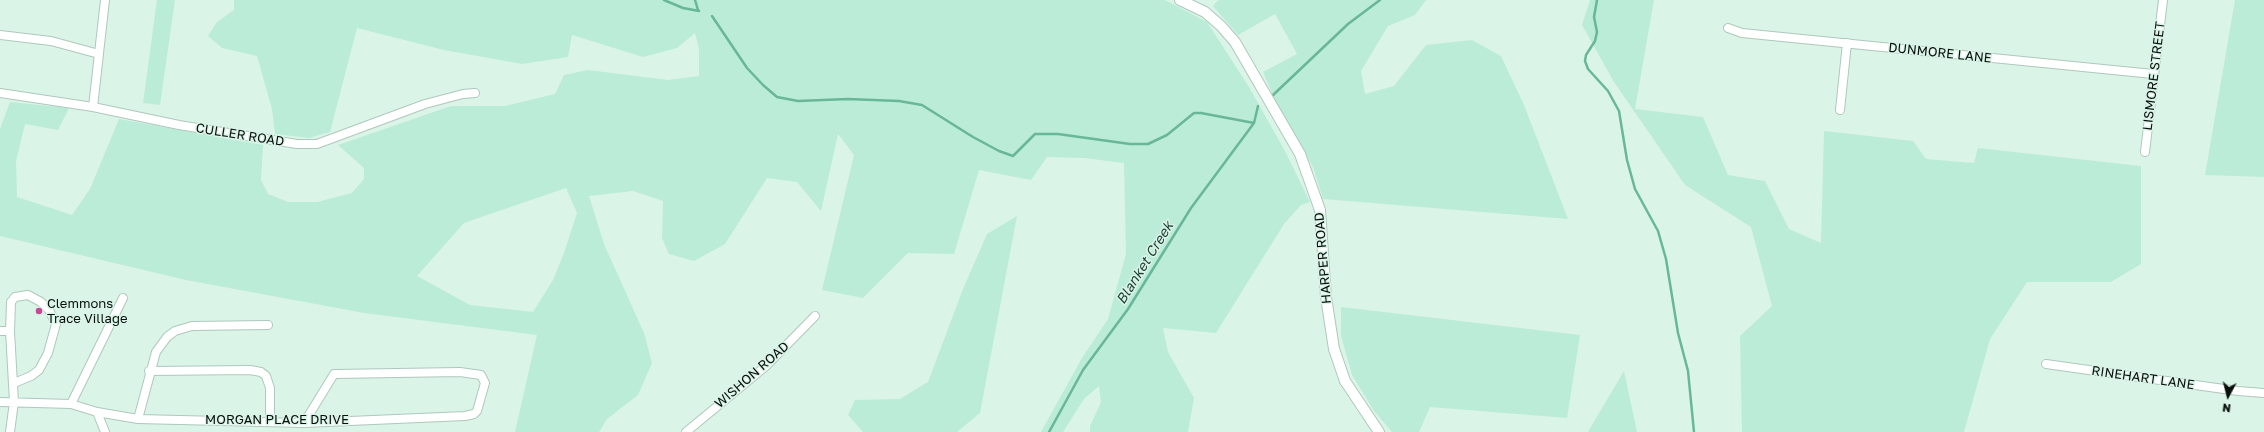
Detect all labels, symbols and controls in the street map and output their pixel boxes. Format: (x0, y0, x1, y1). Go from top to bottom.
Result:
street label: LISMORE STREET (2140, 21, 2168, 131)
street label: DUNMORE LANE (1888, 40, 1992, 66)
street label: CULLER ROAD (195, 120, 285, 150)
street label: HARPER ROAD (1311, 212, 1335, 304)
water label: Blanket Creek (1113, 219, 1177, 307)
place label: Clemmons Trace Village (47, 296, 127, 327)
marker: Clemmons Trace Village (34, 306, 44, 316)
street label: WISHON ROAD (712, 338, 792, 412)
street label: RINEHART LANE (2091, 363, 2195, 393)
north arrow (2208, 376, 2248, 416)
text: N (2222, 401, 2231, 415)
street label: MORGAN PLACE DRIVE (205, 412, 349, 428)

